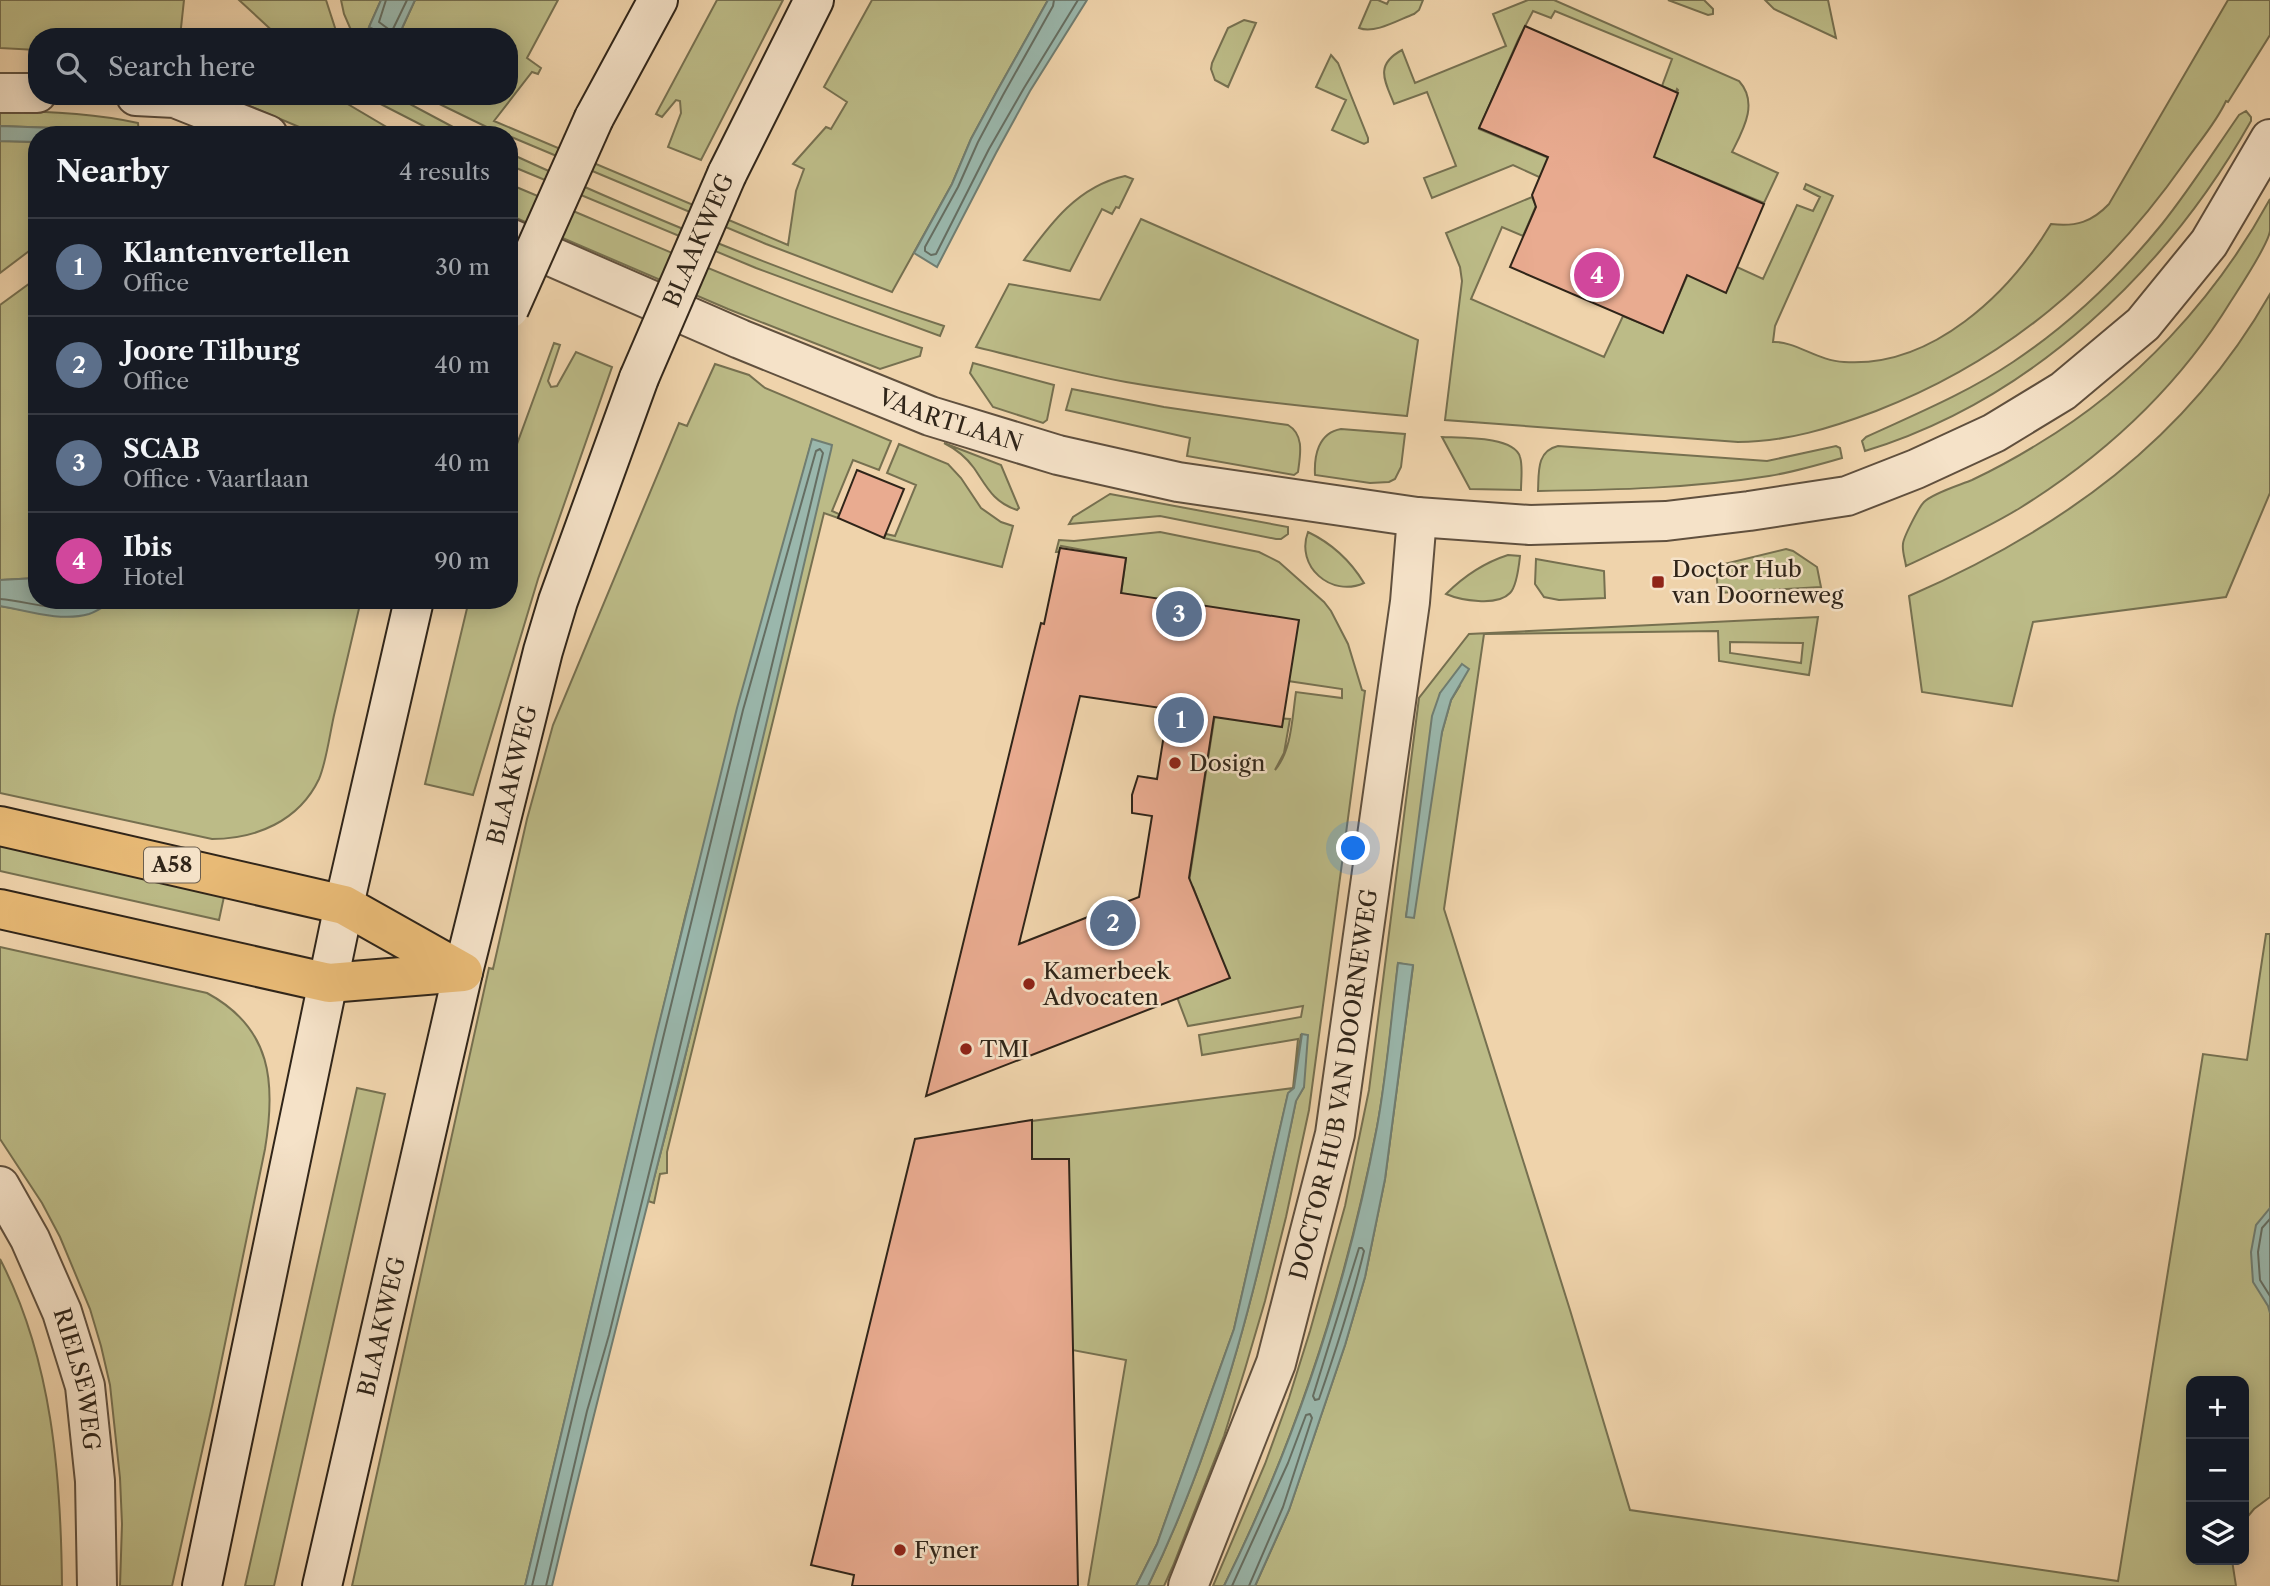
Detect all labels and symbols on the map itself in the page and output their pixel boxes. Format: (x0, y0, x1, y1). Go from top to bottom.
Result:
street label: BLAAKWEG (657, 169, 740, 311)
pin: 4 (1574, 249, 1620, 301)
street label: VAARTLAAN (873, 382, 1026, 457)
place label: Doctor Hub van Doorneweg (1671, 555, 1844, 609)
marker: Doctor Hub van Doorneweg (1650, 574, 1666, 590)
pin: 3 (1156, 588, 1202, 640)
pin: 1 (1158, 694, 1204, 746)
street label: BLAAKWEG (481, 702, 543, 848)
place label: Dosign (1189, 749, 1265, 777)
marker: Dosign (1167, 755, 1183, 771)
your location (1336, 831, 1370, 865)
road number: A58 (144, 848, 200, 882)
street label: DOCTOR HUB VAN DOORNEWEG (1284, 887, 1383, 1283)
pin: 2 (1090, 897, 1136, 949)
place label: Kamerbeek Advocaten (1042, 957, 1172, 1011)
marker: Kamerbeek Advocaten (1021, 976, 1037, 992)
place label: TMI (980, 1035, 1029, 1063)
marker: TMI (958, 1041, 974, 1057)
street label: BLAAKWEG (352, 1254, 411, 1399)
street label: RIELSEWEG (48, 1305, 106, 1452)
place label: Fyner (914, 1536, 979, 1564)
marker: Fyner (892, 1542, 908, 1558)

